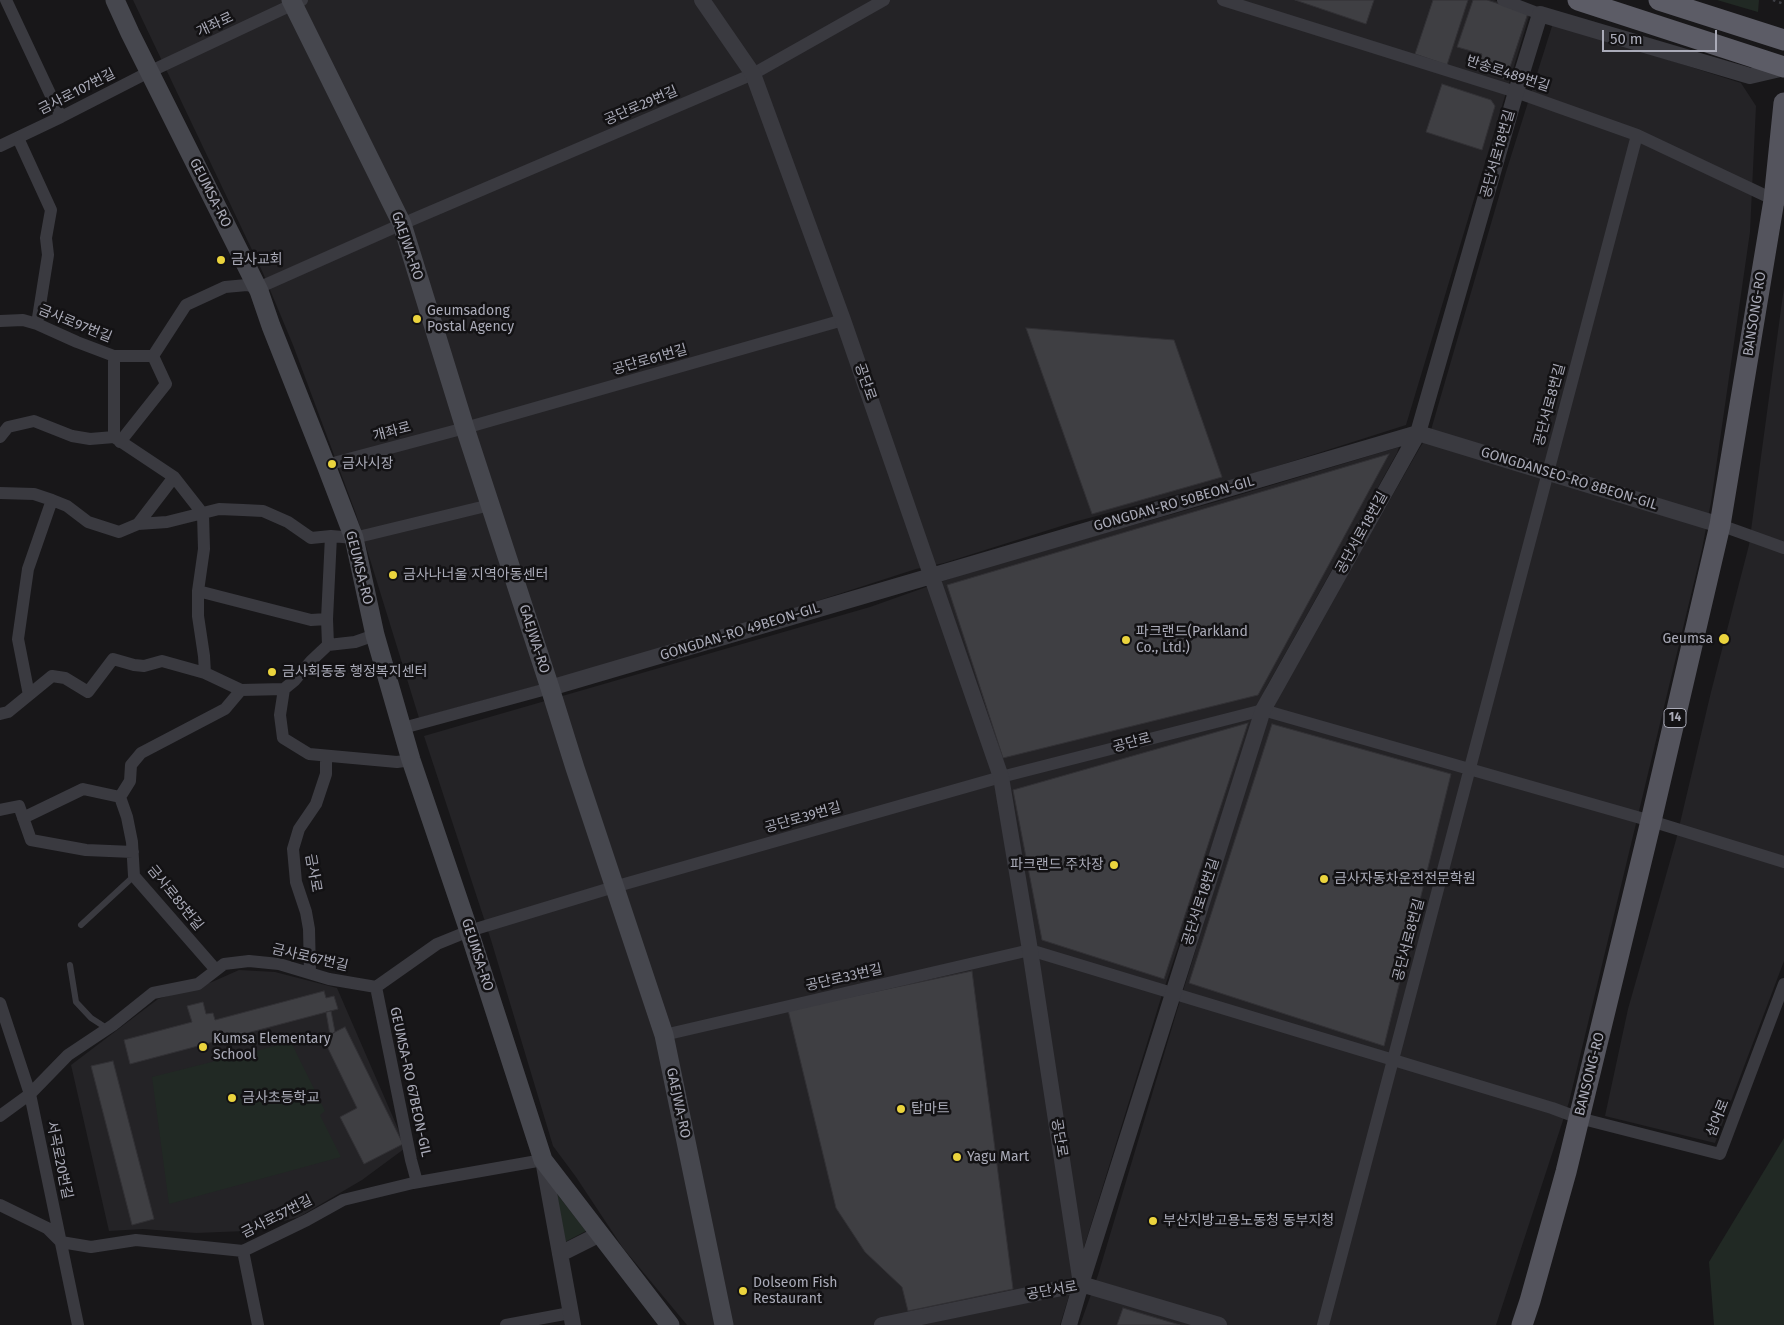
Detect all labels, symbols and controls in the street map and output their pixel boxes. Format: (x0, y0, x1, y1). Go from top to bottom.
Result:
street label: 개좌로 (194, 9, 236, 41)
scale bar (1604, 20, 1719, 52)
text: 50 m (1610, 30, 1643, 48)
street label: 반송로489번길 (1464, 53, 1552, 95)
street label: 금사로107번길 (36, 65, 118, 119)
street label: 공단로29번길 (602, 83, 680, 129)
street label: 공단서로18번길 (1477, 108, 1519, 200)
street label: GEUMSA-RO (185, 156, 235, 230)
street label: GAEJWA-RO (387, 209, 427, 283)
place label: 금사교회 (231, 252, 283, 268)
marker: 금사교회 (215, 254, 227, 266)
street label: BANSONG-RO (1740, 271, 1770, 357)
street label: 금사로97번길 (36, 302, 114, 346)
place label: Geumsadong Postal Agency (427, 303, 514, 336)
marker: Geumsadong Postal Agency (411, 313, 423, 325)
street label: 공단로61번길 (611, 341, 689, 379)
street label: 공단로 (851, 361, 879, 403)
street label: 공단서로8번길 (1531, 362, 1569, 448)
street label: 개좌로 (371, 419, 413, 445)
street label: GONGDANSEO-RO 8BEON-GIL (1479, 444, 1659, 514)
place label: 금사시장 (342, 456, 394, 472)
marker: 금사시장 (326, 458, 338, 470)
street label: GONGDAN-RO 50BEON-GIL (1092, 473, 1256, 535)
street label: 공단서로18번길 (1333, 489, 1391, 577)
street label: GEUMSA-RO (342, 529, 376, 607)
place label: 금사나너울 지역아동센터 (403, 567, 548, 583)
marker: 금사나너울 지역아동센터 (387, 569, 399, 581)
street label: GONGDAN-RO 49BEON-GIL (658, 600, 822, 664)
street label: GAEJWA-RO (515, 602, 553, 676)
place label: 파크랜드(Parkland Co., Ltd.) (1136, 624, 1248, 656)
place label: Geumsa (1662, 631, 1713, 647)
marker: Geumsa (1717, 632, 1731, 646)
marker: 파크랜드(Parkland Co., Ltd.) (1120, 634, 1132, 646)
place label: 금사회동동 행정복지센터 (282, 664, 427, 680)
marker: 금사회동동 행정복지센터 (266, 666, 278, 678)
road number: 14 (1664, 708, 1686, 728)
street label: 공단로 (1111, 730, 1153, 756)
street label: 공단로39번길 (763, 799, 843, 837)
street label: 금사로 (301, 853, 325, 893)
street label: 공단서로18번길 (1179, 856, 1223, 948)
place label: 파크랜드 주차장 (1010, 857, 1104, 873)
marker: 파크랜드 주차장 (1108, 859, 1120, 871)
street label: 금사로85번길 (144, 862, 206, 934)
place label: 금사자동차운전전문학원 (1334, 871, 1476, 887)
marker: 금사자동차운전전문학원 (1318, 873, 1330, 885)
street label: 공단서로8번길 (1390, 897, 1428, 983)
street label: GEUMSA-RO (457, 917, 497, 993)
street label: 금사로67번길 (270, 941, 350, 975)
street label: 공단로33번길 (804, 961, 884, 995)
street label: GEUMSA-RO 67BEON-GIL (386, 1005, 434, 1159)
place label: Kumsa Elementary School (213, 1031, 331, 1064)
street label: BANSONG-RO (1572, 1031, 1608, 1117)
marker: Kumsa Elementary School (197, 1041, 209, 1053)
street label: GAEJWA-RO (662, 1066, 694, 1140)
place label: 금사초등학교 (242, 1090, 319, 1106)
marker: 금사초등학교 (226, 1092, 238, 1104)
street label: 삼어로 (1703, 1097, 1733, 1139)
place label: 탑마트 (911, 1101, 950, 1117)
marker: 탑마트 (895, 1103, 907, 1115)
street label: 공단로 (1048, 1118, 1070, 1158)
street label: 서곡로20번길 (43, 1120, 75, 1200)
place label: Yagu Mart (967, 1149, 1029, 1165)
marker: Yagu Mart (951, 1151, 963, 1163)
street label: 금사로57번길 (239, 1192, 315, 1242)
place label: 부산지방고용노동청 동부지청 (1163, 1213, 1334, 1229)
marker: 부산지방고용노동청 동부지청 (1147, 1215, 1159, 1227)
place label: Dolseom Fish Restaurant (753, 1275, 837, 1308)
street label: 공단서로 (1025, 1278, 1079, 1304)
marker: Dolseom Fish Restaurant (737, 1285, 749, 1297)

